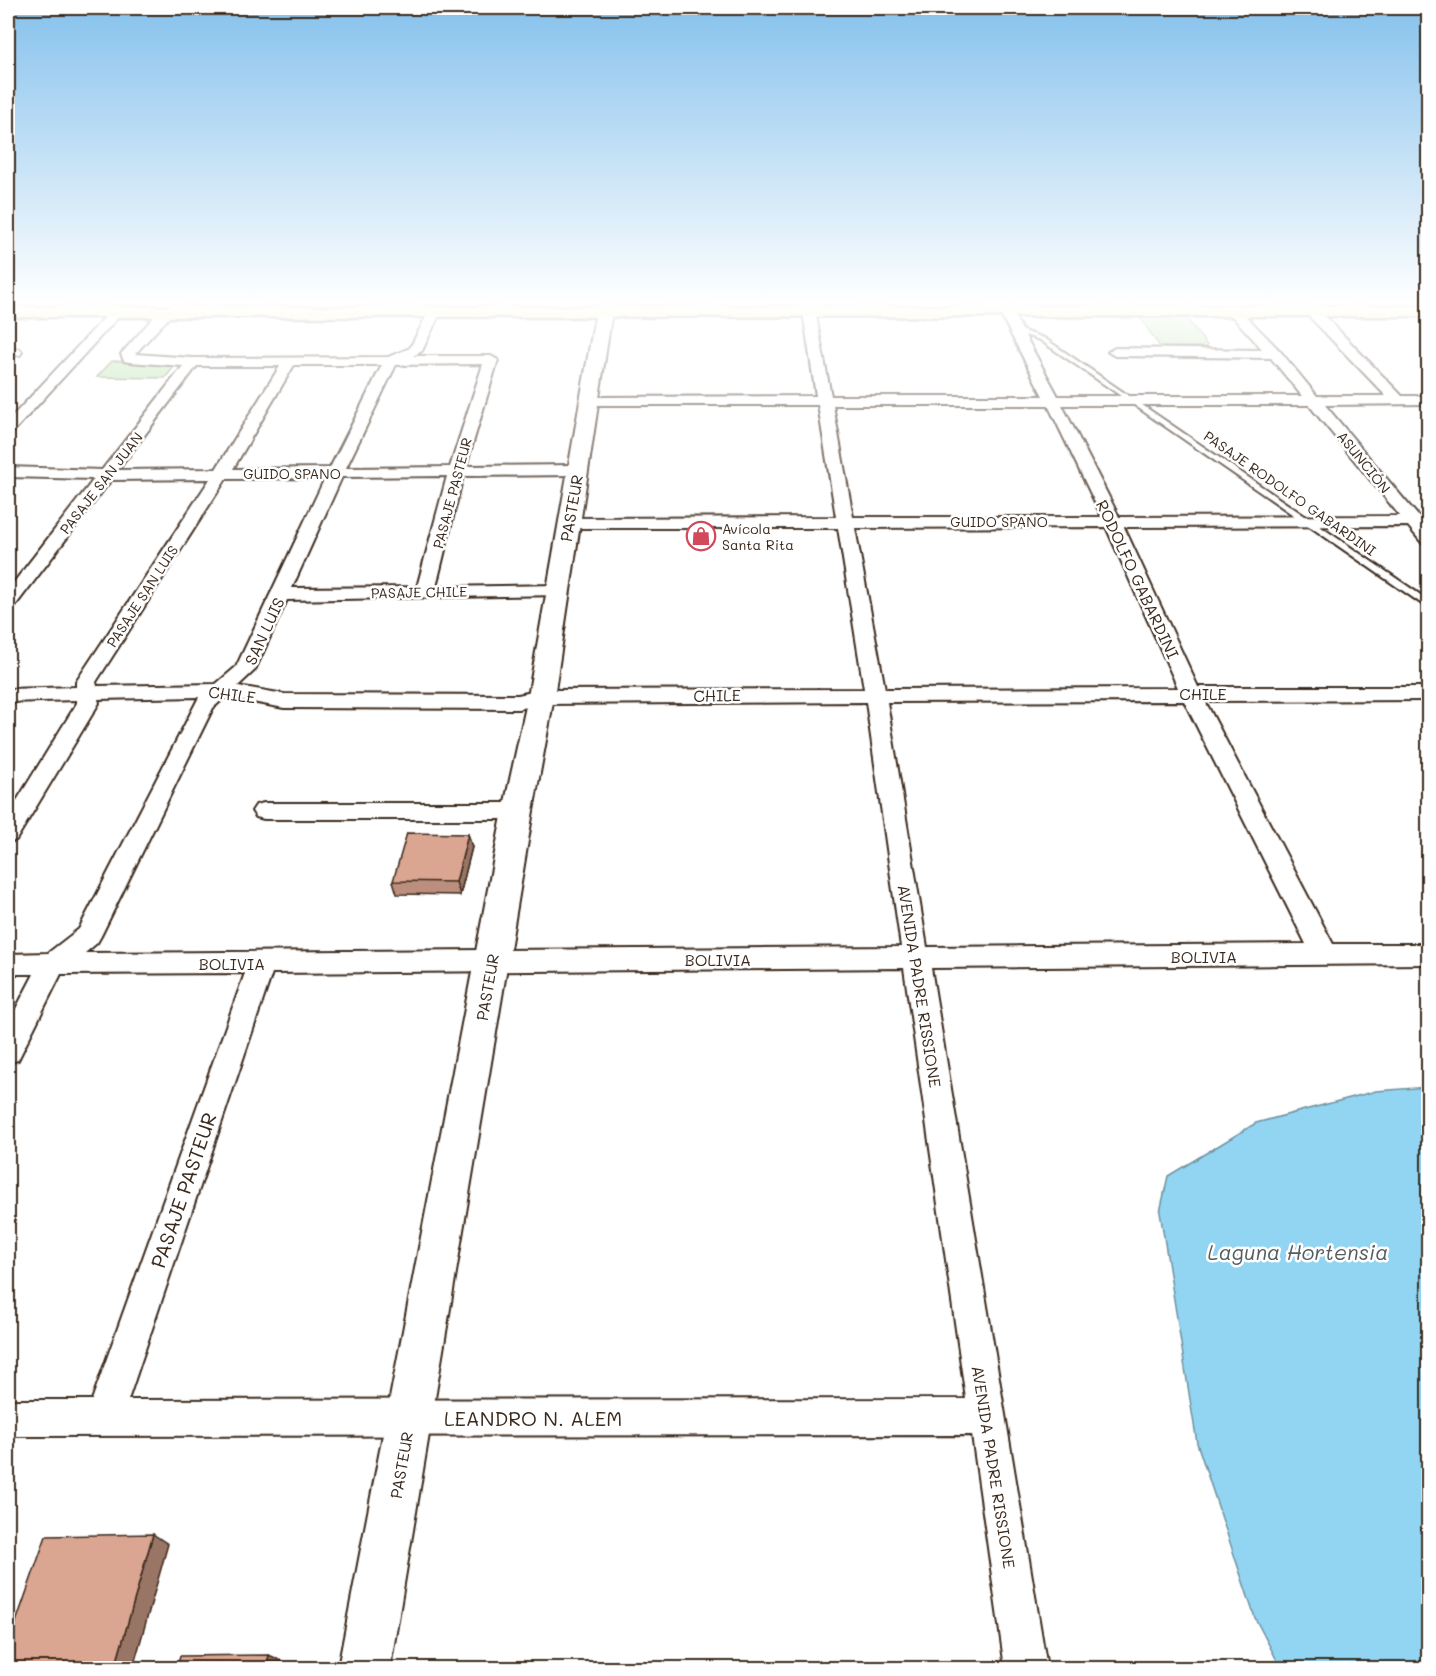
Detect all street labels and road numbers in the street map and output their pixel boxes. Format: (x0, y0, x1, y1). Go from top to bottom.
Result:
street label: PASAJE RODOLFO GABARDINI (1200, 426, 1380, 560)
street label: ASUNCIÓN (1333, 427, 1395, 497)
street label: PASAJE SAN JUAN (55, 428, 147, 538)
street label: PASAJE PASTEUR (428, 435, 476, 551)
street label: GUIDO SPANO (243, 464, 341, 483)
street label: PASTEUR (555, 473, 587, 543)
street label: RODOLFO GABARDINI (1092, 496, 1184, 662)
street label: GUIDO SPANO (950, 512, 1048, 531)
street label: PASAJE SAN LUIS (102, 541, 182, 651)
street label: PASAJE CHILE (371, 582, 467, 602)
street label: SAN LUIS (239, 594, 289, 668)
street label: CHILE (207, 681, 257, 707)
street label: CHILE (1179, 683, 1227, 704)
street label: CHILE (693, 684, 741, 706)
street label: AVENIDA PADRE RISSIONE (894, 883, 946, 1089)
street label: BOLIVIA (1171, 946, 1237, 967)
street label: BOLIVIA (685, 949, 751, 970)
street label: PASTEUR (471, 952, 503, 1022)
street label: BOLIVIA (199, 953, 265, 974)
street label: PASAJE PASTEUR (144, 1109, 222, 1271)
street label: AVENIDA PADRE RISSIONE (968, 1364, 1020, 1570)
street label: LEANDRO N. ALEM (444, 1405, 622, 1431)
street label: PASTEUR (385, 1430, 417, 1500)

